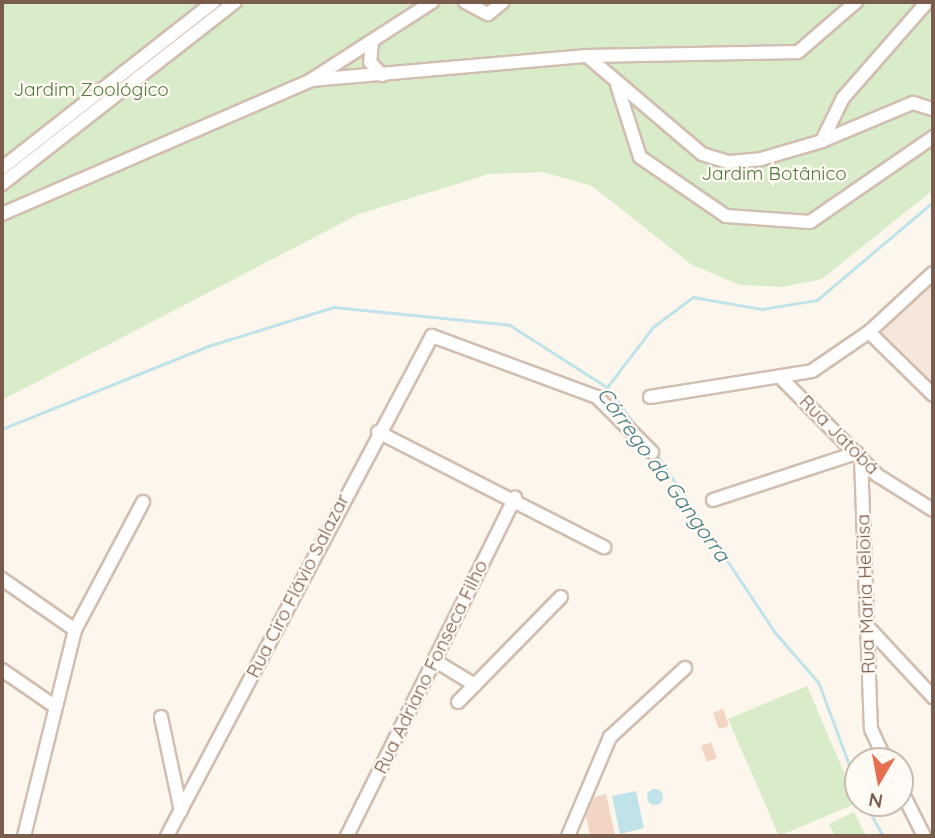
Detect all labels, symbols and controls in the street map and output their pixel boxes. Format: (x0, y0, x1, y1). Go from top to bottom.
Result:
park label: Jardim Zoológico (13, 79, 169, 101)
park label: Jardim Botânico (701, 163, 847, 185)
water label: Córrego da Gangorra (592, 382, 736, 566)
street label: Rua Jatobá (794, 390, 884, 480)
street label: Rua Ciro Flávio Salazar (242, 490, 354, 682)
street label: Rua Maria Heloisa (852, 514, 880, 674)
street label: Rua Adriano Fonseca Filho (369, 556, 493, 778)
north arrow (844, 747, 914, 817)
text: N (867, 788, 885, 814)

